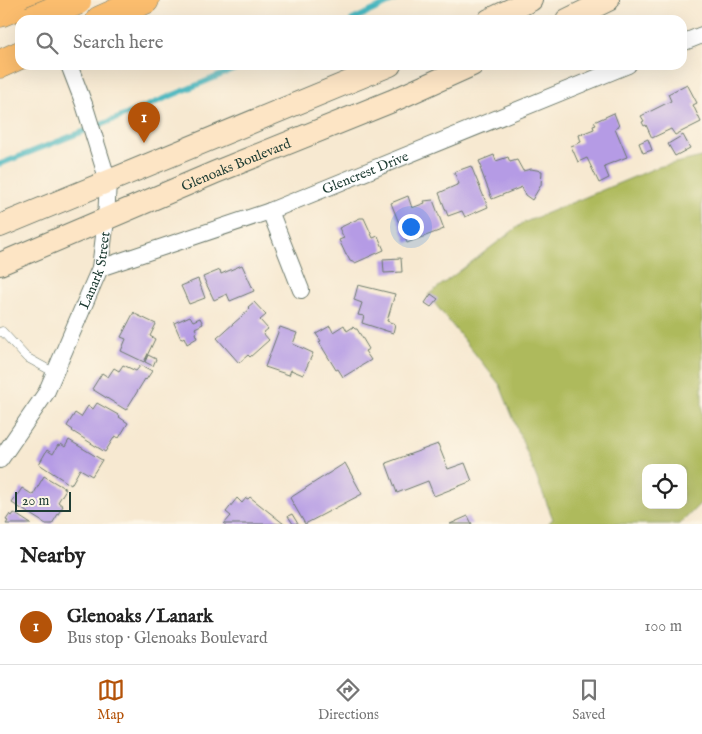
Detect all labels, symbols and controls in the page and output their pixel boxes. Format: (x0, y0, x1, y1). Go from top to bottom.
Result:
search box (15, 15, 687, 70)
icon: search (33, 29, 61, 57)
text: Search here (73, 31, 164, 55)
pin: 1 (128, 102, 160, 143)
street label: Glenoaks Boulevard (179, 135, 294, 196)
street label: Glencrest Drive (320, 147, 412, 199)
your location (398, 214, 424, 240)
street label: Lanark Street (75, 231, 114, 312)
map controls (642, 464, 687, 509)
button: locate (642, 464, 687, 509)
scale bar (15, 489, 71, 512)
text: 20 m (22, 492, 49, 510)
text: Nearby (20, 543, 85, 570)
text: Glenoaks / Lanark (67, 605, 213, 629)
text: 1 (33, 617, 39, 637)
text: 100 m (645, 617, 682, 637)
text: Bus stop · Glenoaks Boulevard (67, 629, 267, 649)
tab: Map (97, 676, 125, 724)
tab: Directions (318, 676, 379, 724)
tab: Saved (572, 676, 605, 724)

